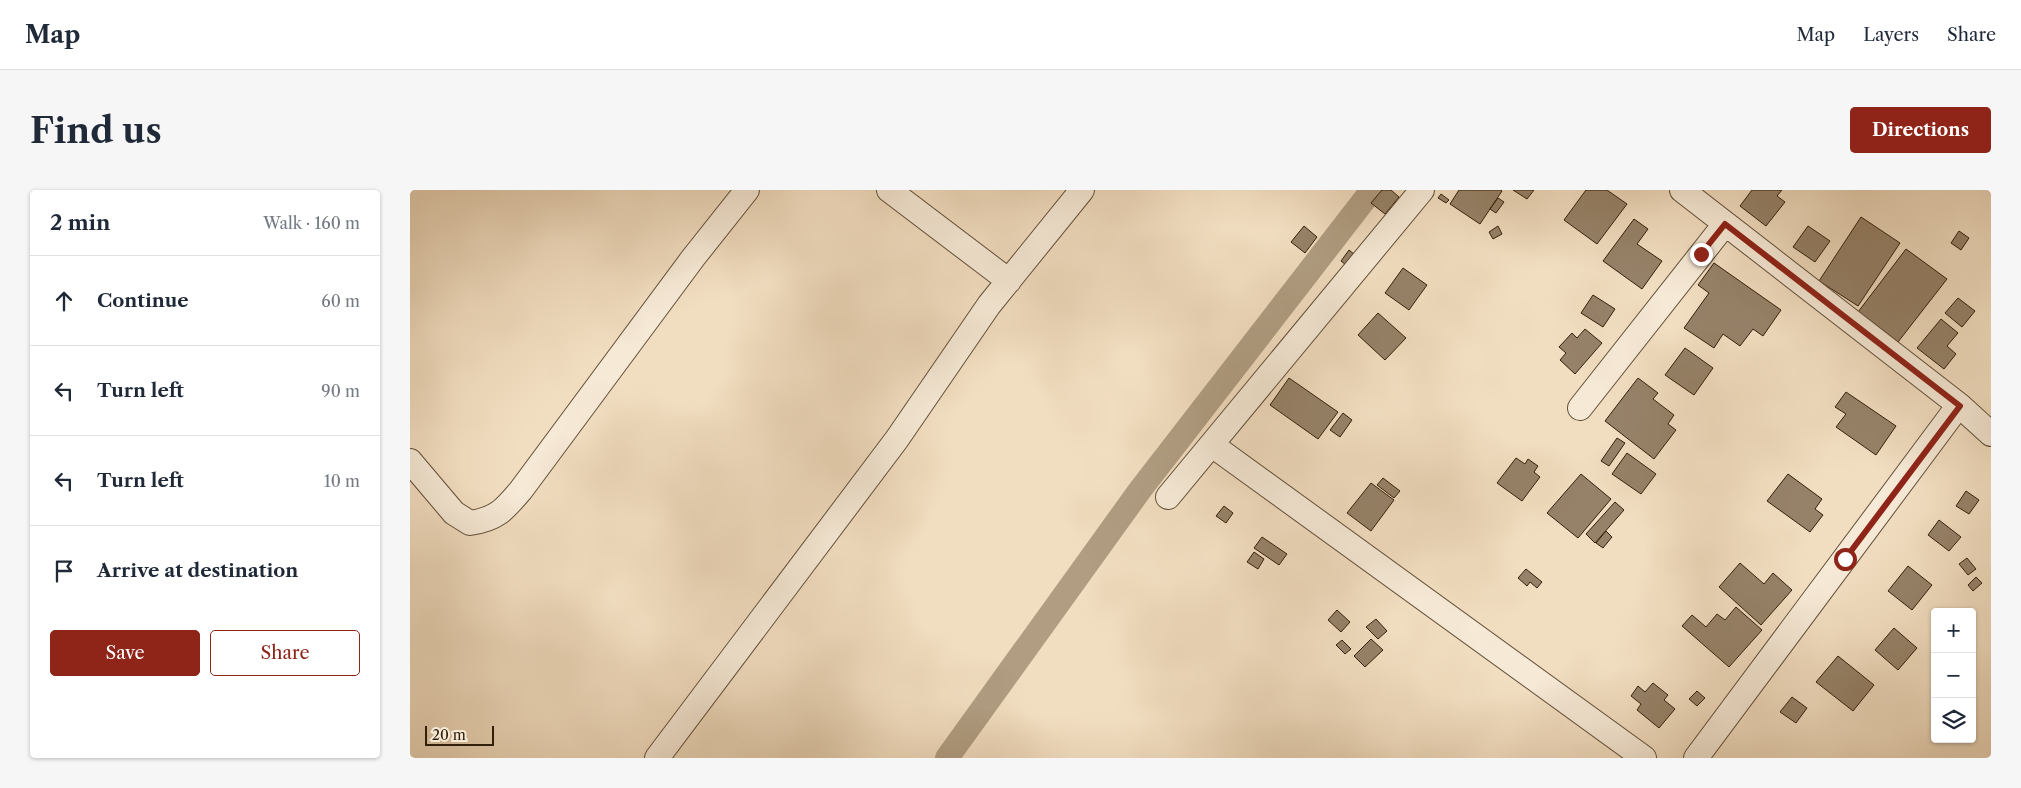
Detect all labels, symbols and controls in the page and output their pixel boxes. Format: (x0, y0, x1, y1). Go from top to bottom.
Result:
text: Map (25, 20, 80, 49)
text: Map (1797, 24, 1835, 46)
text: Layers (1863, 24, 1919, 46)
text: Share (1947, 24, 1996, 46)
button: Directions (1850, 107, 1991, 153)
text: Find us (30, 109, 162, 152)
text: 2 min (50, 210, 110, 235)
text: Walk · 160 m (263, 213, 360, 233)
route end (1690, 243, 1713, 266)
icon: ahead (50, 287, 78, 315)
text: Continue (97, 289, 189, 312)
text: 60 m (321, 291, 360, 311)
icon: left (50, 377, 78, 405)
text: Turn left (97, 379, 184, 402)
text: 90 m (321, 381, 360, 401)
icon: left (50, 467, 78, 495)
text: Turn left (97, 469, 184, 492)
text: 10 m (324, 471, 360, 491)
route start (1834, 548, 1857, 571)
icon: arrive (50, 557, 78, 585)
text: Arrive at destination (97, 559, 298, 582)
map controls (1931, 608, 1976, 743)
button: + (1931, 608, 1976, 653)
button: Save (50, 630, 200, 676)
button: Share (210, 630, 360, 676)
button: − (1931, 653, 1976, 698)
button: layers (1931, 698, 1976, 743)
scale bar (425, 723, 494, 746)
text: 20 m (432, 726, 466, 744)

